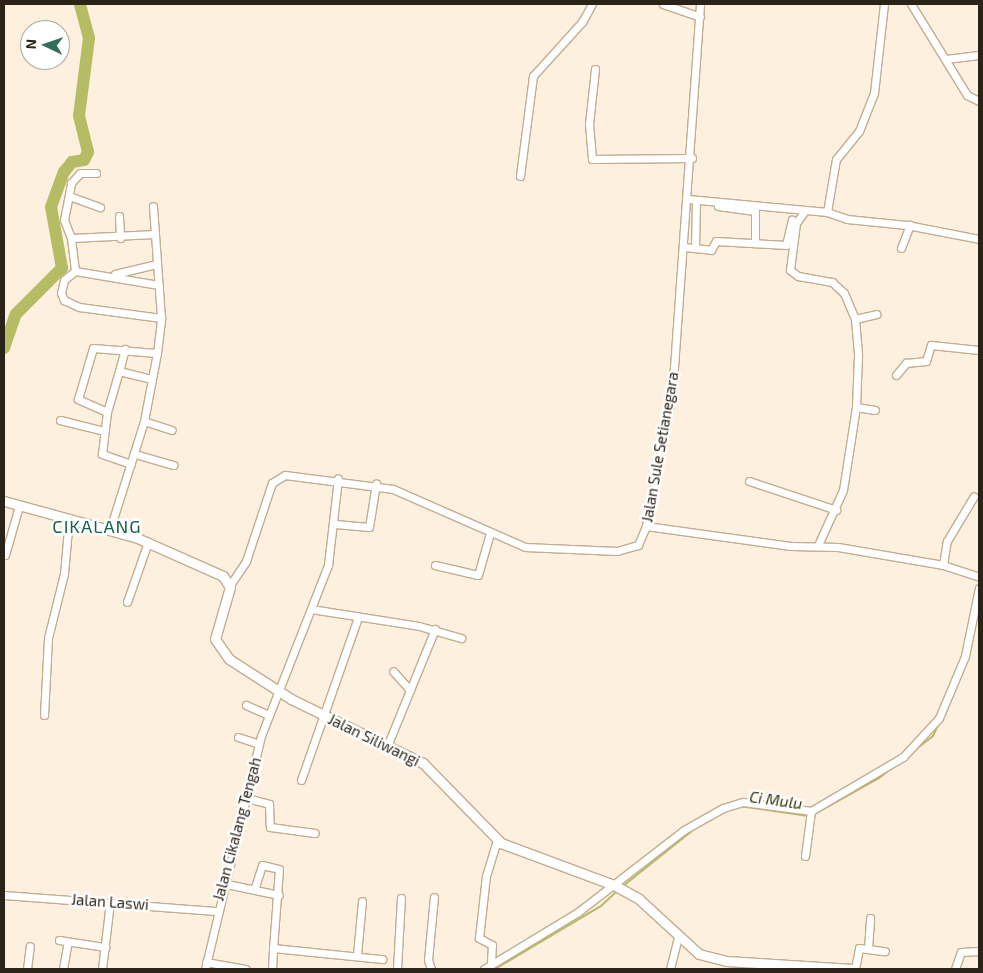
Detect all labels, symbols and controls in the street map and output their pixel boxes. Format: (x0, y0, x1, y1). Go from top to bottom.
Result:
north arrow (20, 20, 70, 70)
text: N (22, 39, 39, 50)
street label: Jalan Sule Setianegara (638, 370, 682, 524)
district label: CIKALANG (51, 515, 143, 537)
street label: Jalan Siliwangi (325, 710, 423, 770)
street label: Jalan Cikalang Tengah (209, 755, 265, 903)
water label: Ci Mulu (748, 787, 804, 813)
street label: Jalan Laswi (71, 890, 149, 914)

